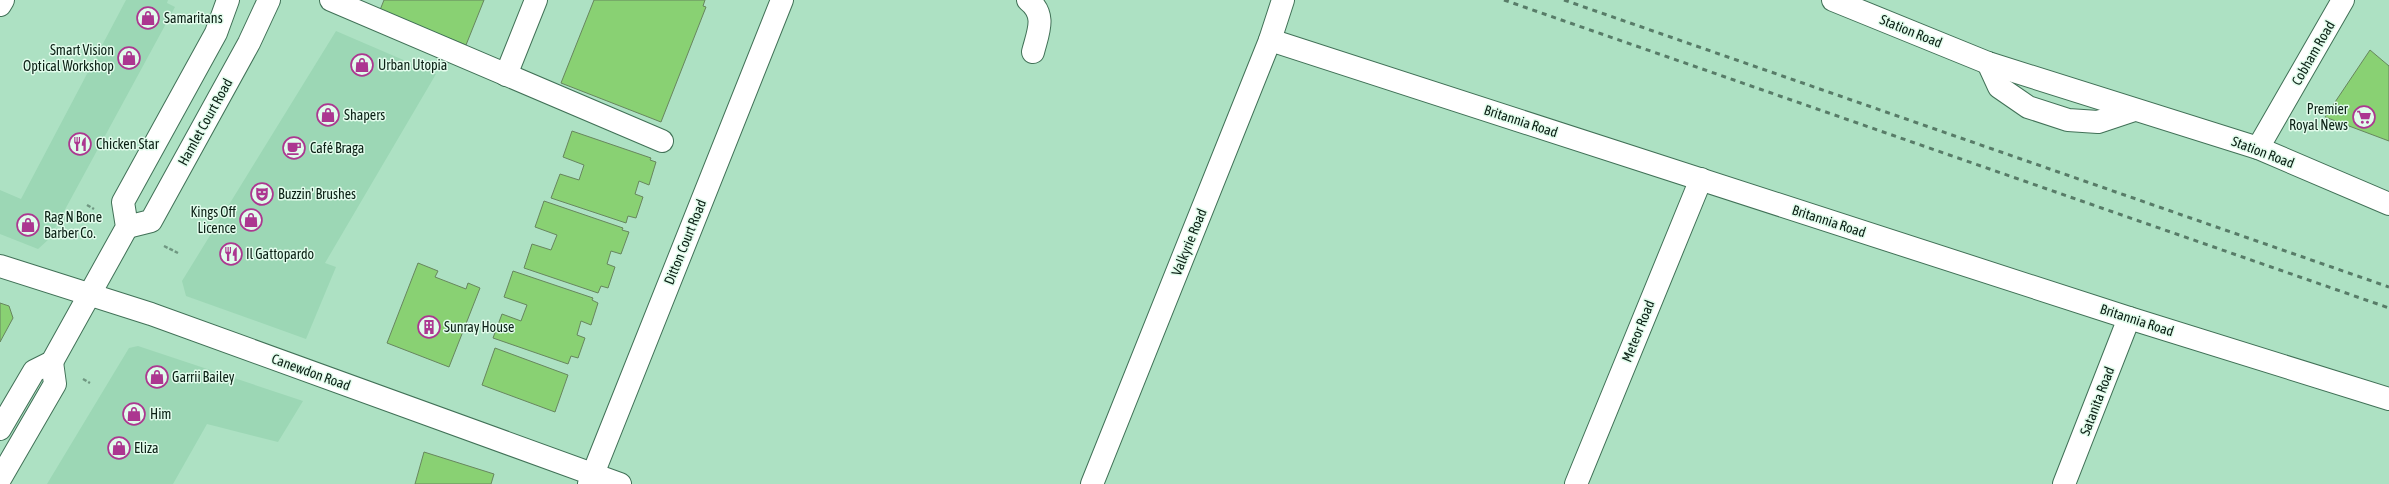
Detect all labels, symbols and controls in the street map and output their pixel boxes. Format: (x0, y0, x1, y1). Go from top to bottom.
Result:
shop icon: Samaritans (135, 5, 161, 31)
place label: Samaritans (164, 10, 223, 26)
street label: Station Road (1878, 11, 1944, 51)
street label: Cobham Road (2288, 18, 2338, 88)
place label: Smart Vision Optical Workshop (23, 42, 114, 74)
shop icon: Smart Vision Optical Workshop (116, 45, 142, 71)
shop icon: Urban Utopia (349, 52, 375, 78)
place label: Urban Utopia (378, 57, 447, 73)
street label: Hamlet Court Road (175, 76, 235, 168)
place label: Premier Royal News (2289, 101, 2349, 133)
shop icon: Shapers (315, 102, 341, 128)
street label: Britannia Road (1482, 102, 1560, 140)
supermarket icon: Premier Royal News (2351, 104, 2377, 130)
place label: Shapers (344, 107, 385, 123)
restaurant icon: Chicken Star (67, 131, 93, 157)
street label: Station Road (2229, 133, 2297, 171)
cafe icon: Café Braga (281, 135, 307, 161)
place label: Chicken Star (96, 136, 160, 152)
place label: Café Braga (310, 140, 364, 156)
theatre icon: Buzzin' Brushes (249, 181, 275, 207)
place label: Buzzin' Brushes (278, 186, 356, 202)
street label: Ditton Court Road (661, 197, 709, 287)
street label: Britannia Road (1790, 202, 1868, 240)
place label: Kings Off Licence (190, 204, 236, 236)
street label: Valkyrie Road (1168, 206, 1210, 278)
shop icon: Kings Off Licence (238, 207, 264, 233)
place label: Rag N Bone Barber Co. (44, 209, 102, 241)
shop icon: Rag N Bone Barber Co. (15, 212, 41, 238)
restaurant icon: Il Gattopardo (218, 241, 244, 267)
place label: Il Gattopardo (246, 246, 314, 262)
street label: Meteor Road (1618, 298, 1658, 364)
street label: Britannia Road (2098, 301, 2176, 339)
building icon: Sunray House (416, 314, 442, 340)
place label: Sunray House (444, 319, 514, 335)
street label: Canewdon Road (269, 350, 353, 394)
shop icon: Garrii Bailey (144, 364, 170, 390)
street label: Satanita Road (2077, 364, 2117, 438)
place label: Garrii Bailey (172, 369, 235, 385)
shop icon: Him (121, 401, 147, 427)
place label: Him (150, 406, 171, 422)
shop icon: Eliza (106, 435, 132, 461)
place label: Eliza (134, 440, 158, 456)

